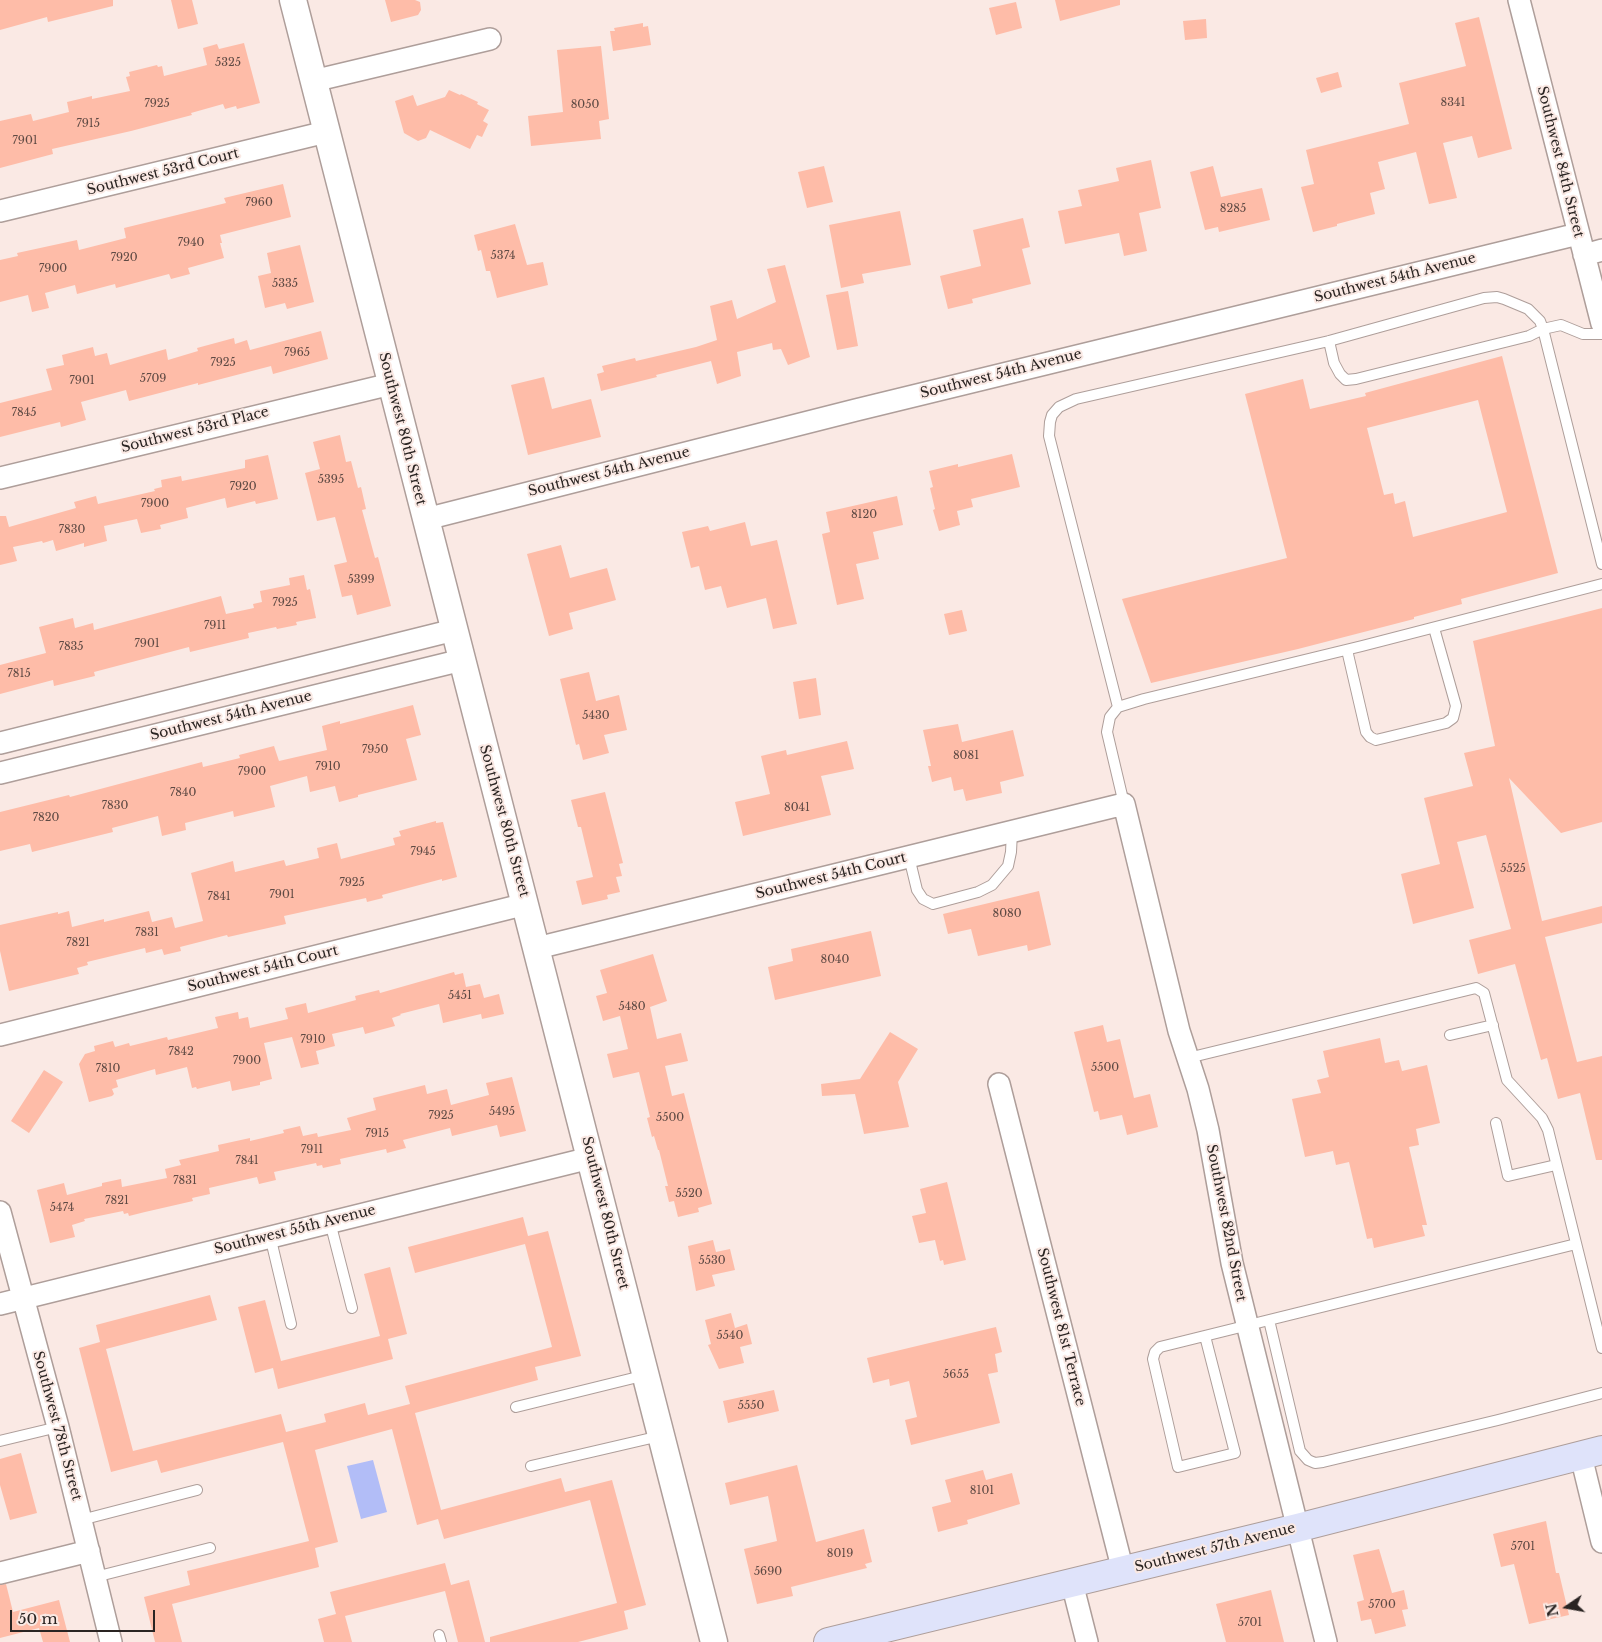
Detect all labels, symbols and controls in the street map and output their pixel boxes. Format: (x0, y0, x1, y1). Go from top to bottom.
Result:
house number: 5325 (215, 56, 241, 70)
street label: Southwest 84th Street (1533, 85, 1587, 239)
house number: 8341 (1441, 96, 1465, 110)
house number: 7925 (144, 97, 170, 111)
house number: 8050 (571, 98, 599, 112)
house number: 7915 (76, 117, 100, 131)
house number: 7901 (12, 134, 38, 148)
street label: Southwest 53rd Court (85, 145, 241, 199)
house number: 7960 (245, 196, 273, 210)
house number: 8285 (1220, 202, 1246, 216)
house number: 7940 (178, 236, 204, 250)
house number: 5374 (491, 249, 515, 263)
street label: Southwest 54th Avenue (1312, 250, 1478, 306)
house number: 7920 (110, 251, 138, 265)
house number: 7900 (39, 262, 67, 276)
house number: 5335 (272, 277, 298, 291)
house number: 7965 (284, 346, 310, 360)
street label: Southwest 54th Avenue (918, 346, 1084, 402)
street label: Southwest 80th Street (375, 351, 429, 507)
house number: 7925 (210, 356, 236, 370)
house number: 5709 (140, 372, 166, 386)
house number: 7901 (69, 374, 95, 388)
street label: Southwest 53rd Place (119, 404, 271, 456)
house number: 7845 (12, 406, 36, 420)
street label: Southwest 54th Avenue (526, 444, 692, 500)
house number: 5395 (318, 473, 344, 487)
house number: 7920 (229, 480, 257, 494)
house number: 7900 (141, 497, 169, 511)
house number: 8120 (851, 508, 877, 522)
house number: 7830 (59, 523, 85, 537)
house number: 5399 (347, 573, 375, 587)
house number: 7925 (272, 596, 298, 610)
house number: 7911 (204, 619, 226, 633)
house number: 7901 (134, 637, 160, 651)
house number: 7835 (58, 640, 84, 654)
house number: 7815 (7, 667, 31, 681)
street label: Southwest 54th Avenue (148, 688, 314, 744)
house number: 5430 (582, 709, 610, 723)
house number: 7950 (362, 743, 388, 757)
street label: Southwest 80th Street (476, 743, 532, 899)
house number: 8081 (953, 749, 979, 763)
house number: 7910 (315, 760, 341, 774)
house number: 7900 (238, 765, 266, 779)
house number: 7840 (170, 786, 196, 800)
house number: 7830 (102, 799, 128, 813)
house number: 8041 (784, 801, 810, 815)
house number: 7820 (33, 811, 59, 825)
house number: 7945 (410, 845, 436, 859)
street label: Southwest 54th Court (754, 849, 908, 903)
house number: 5525 (1500, 862, 1526, 876)
house number: 7925 (339, 876, 365, 890)
house number: 7901 (269, 888, 295, 902)
house number: 7841 (207, 890, 231, 904)
house number: 8080 (992, 907, 1022, 921)
house number: 7831 (135, 926, 159, 940)
house number: 7821 (66, 936, 90, 950)
street label: Southwest 54th Court (186, 942, 340, 996)
house number: 8040 (821, 953, 849, 967)
house number: 5451 (448, 989, 472, 1003)
house number: 5480 (618, 1000, 646, 1014)
house number: 7910 (300, 1033, 326, 1047)
house number: 7842 (168, 1045, 194, 1059)
house number: 7900 (233, 1054, 261, 1068)
house number: 5500 (1091, 1061, 1119, 1075)
house number: 7810 (96, 1062, 120, 1076)
house number: 5495 (489, 1105, 515, 1119)
house number: 7925 (428, 1109, 454, 1123)
house number: 5500 (656, 1111, 684, 1125)
house number: 7915 (365, 1127, 389, 1141)
street label: Southwest 80th Street (578, 1135, 632, 1291)
house number: 7911 (301, 1143, 323, 1157)
street label: Southwest 82nd Street (1202, 1143, 1250, 1303)
house number: 7841 (235, 1154, 259, 1168)
house number: 7831 (173, 1174, 197, 1188)
house number: 5520 (675, 1187, 703, 1201)
house number: 7821 (105, 1194, 129, 1208)
house number: 5474 (50, 1201, 74, 1215)
street label: Southwest 55th Avenue (213, 1202, 377, 1258)
street label: Southwest 81st Terrace (1033, 1246, 1089, 1408)
house number: 5530 (698, 1254, 726, 1268)
house number: 5540 (717, 1329, 743, 1343)
street label: Southwest 78th Street (29, 1349, 85, 1503)
house number: 5655 (943, 1368, 969, 1382)
house number: 5550 (738, 1399, 764, 1413)
house number: 8101 (970, 1484, 994, 1498)
street label: Southwest 57th Avenue (1133, 1520, 1297, 1576)
house number: 5701 (1511, 1540, 1535, 1554)
house number: 8019 (827, 1547, 853, 1561)
house number: 5690 (754, 1565, 782, 1579)
north arrow (1542, 1582, 1592, 1632)
house number: 5700 (1368, 1598, 1396, 1612)
scale bar (12, 1600, 158, 1632)
text: N (1542, 1602, 1563, 1618)
text: 50 m (18, 1609, 58, 1628)
house number: 5701 (1238, 1616, 1262, 1630)

